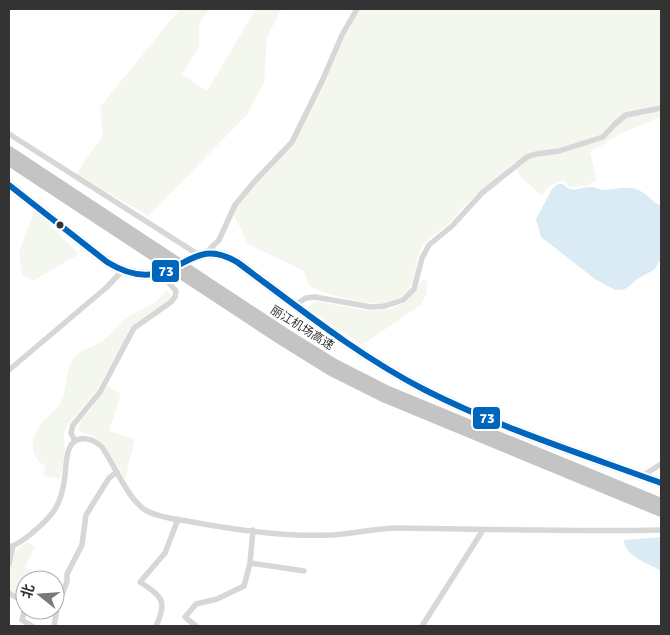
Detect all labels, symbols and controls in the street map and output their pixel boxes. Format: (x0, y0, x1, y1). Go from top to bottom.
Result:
unlabelled marker (55, 220, 65, 230)
line badge: 73 (151, 259, 180, 283)
text: 73 (158, 263, 174, 280)
street label: 丽江机场高速 (267, 303, 337, 353)
line badge: 73 (472, 406, 501, 430)
text: 73 (479, 410, 495, 427)
north arrow (15, 570, 65, 620)
text: 北 (18, 582, 38, 601)

